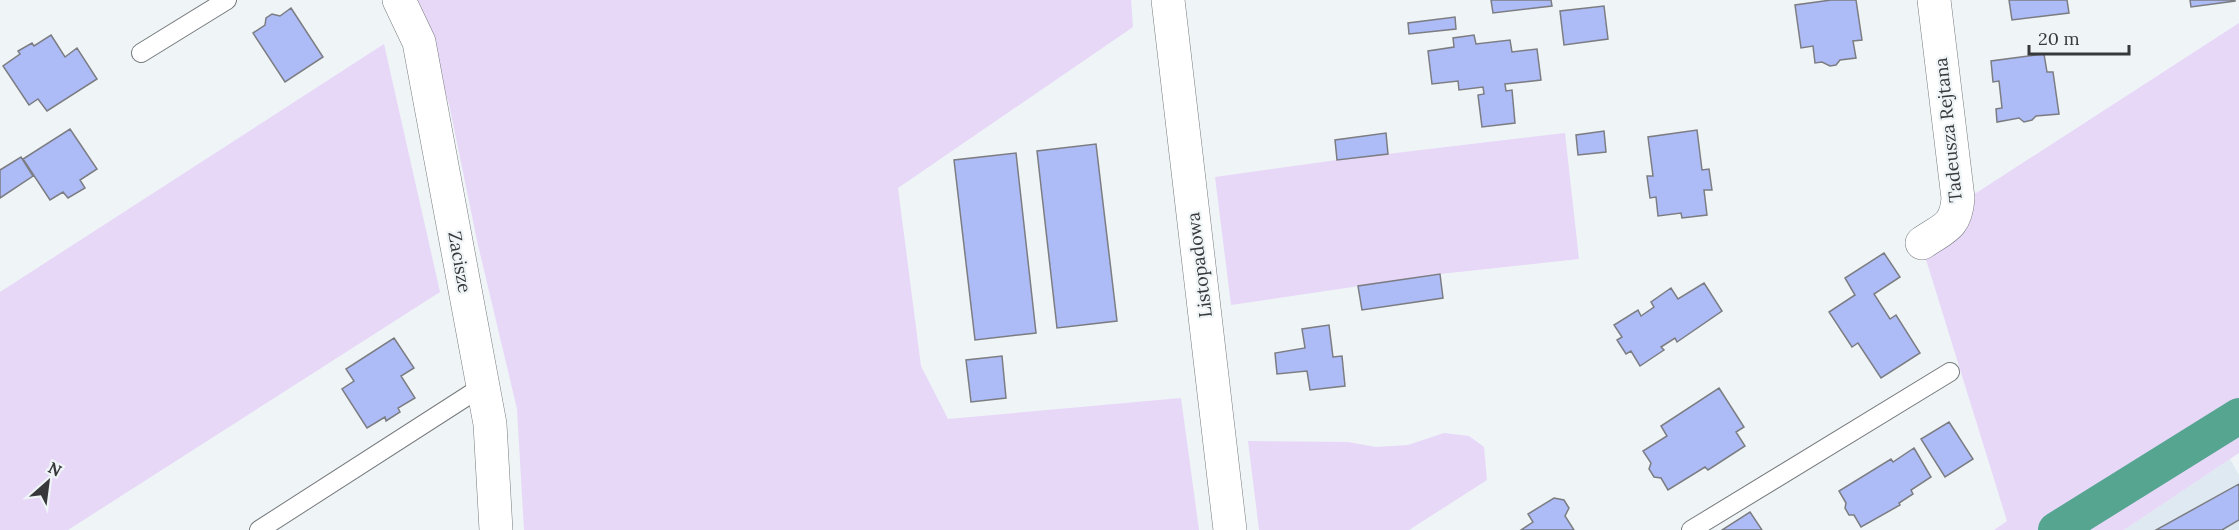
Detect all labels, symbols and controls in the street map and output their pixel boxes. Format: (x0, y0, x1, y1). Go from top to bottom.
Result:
scale bar (2029, 18, 2130, 56)
text: 20 m (2038, 27, 2080, 50)
street label: Tadeusza Rejtana (1929, 56, 1967, 204)
street label: Listopadowa (1181, 211, 1217, 319)
street label: Zacisze (443, 229, 477, 295)
north arrow (18, 452, 78, 512)
text: N (45, 457, 65, 480)

